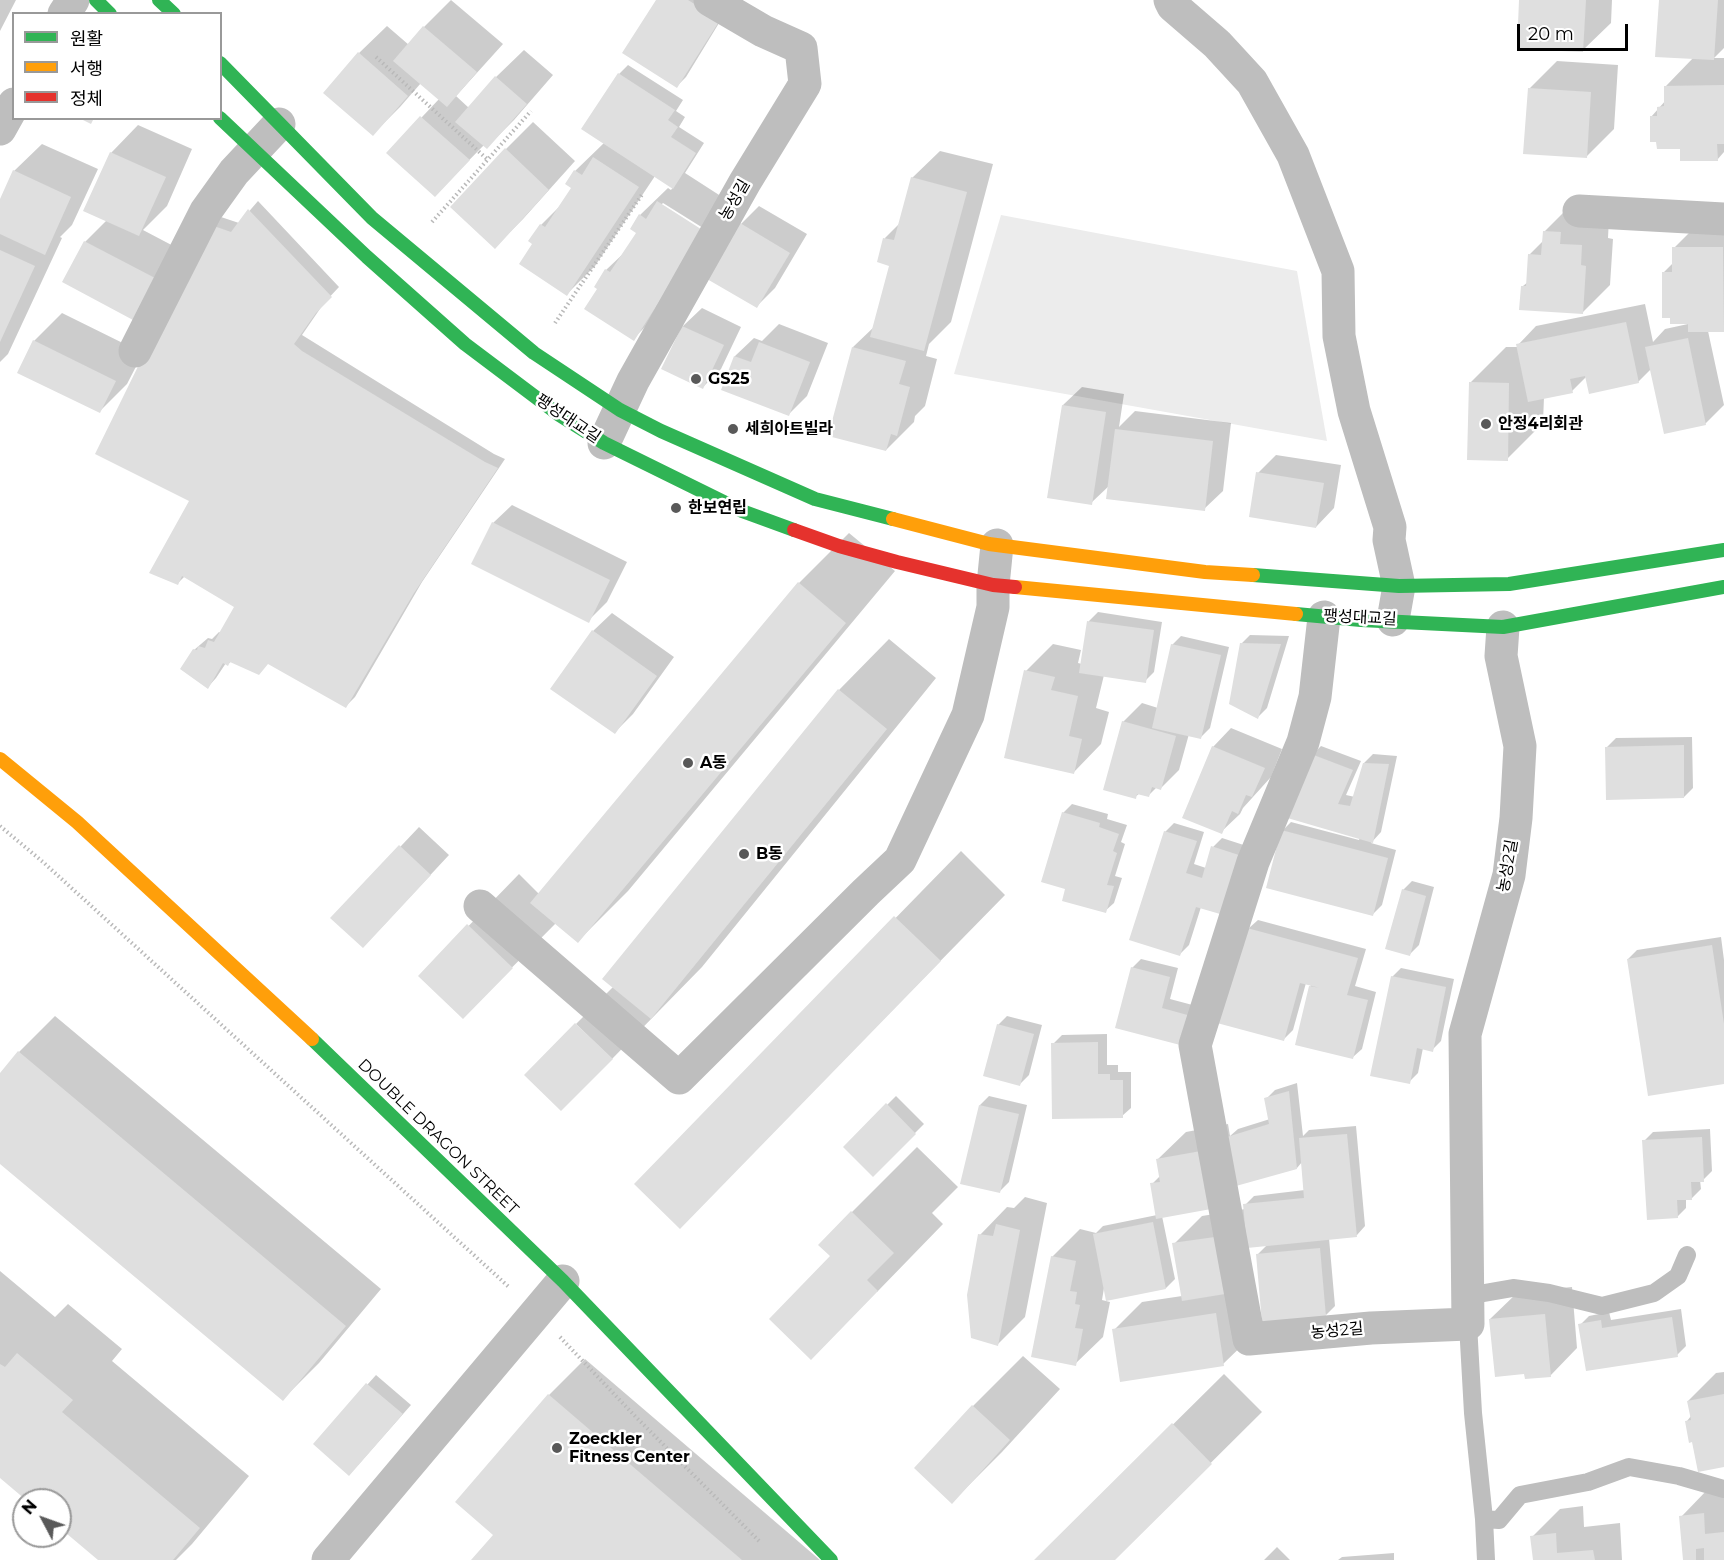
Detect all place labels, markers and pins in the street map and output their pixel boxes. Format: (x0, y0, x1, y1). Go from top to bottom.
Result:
place label: GS25 (708, 369, 750, 389)
marker: GS25 (689, 372, 703, 386)
place label: 안정4리회관 (1498, 414, 1583, 434)
marker: 안정4리회관 (1479, 417, 1493, 431)
place label: 세희아트빌라 (745, 419, 833, 439)
marker: 세희아트빌라 (726, 422, 740, 436)
place label: 한보연립 (688, 498, 747, 518)
marker: 한보연립 (669, 501, 683, 515)
place label: A동 (700, 753, 727, 773)
marker: A동 (681, 756, 695, 770)
place label: B동 (756, 844, 783, 864)
marker: B동 (737, 847, 751, 861)
place label: Zoeckler Fitness Center (569, 1429, 690, 1467)
marker: Zoeckler Fitness Center (550, 1441, 564, 1455)

